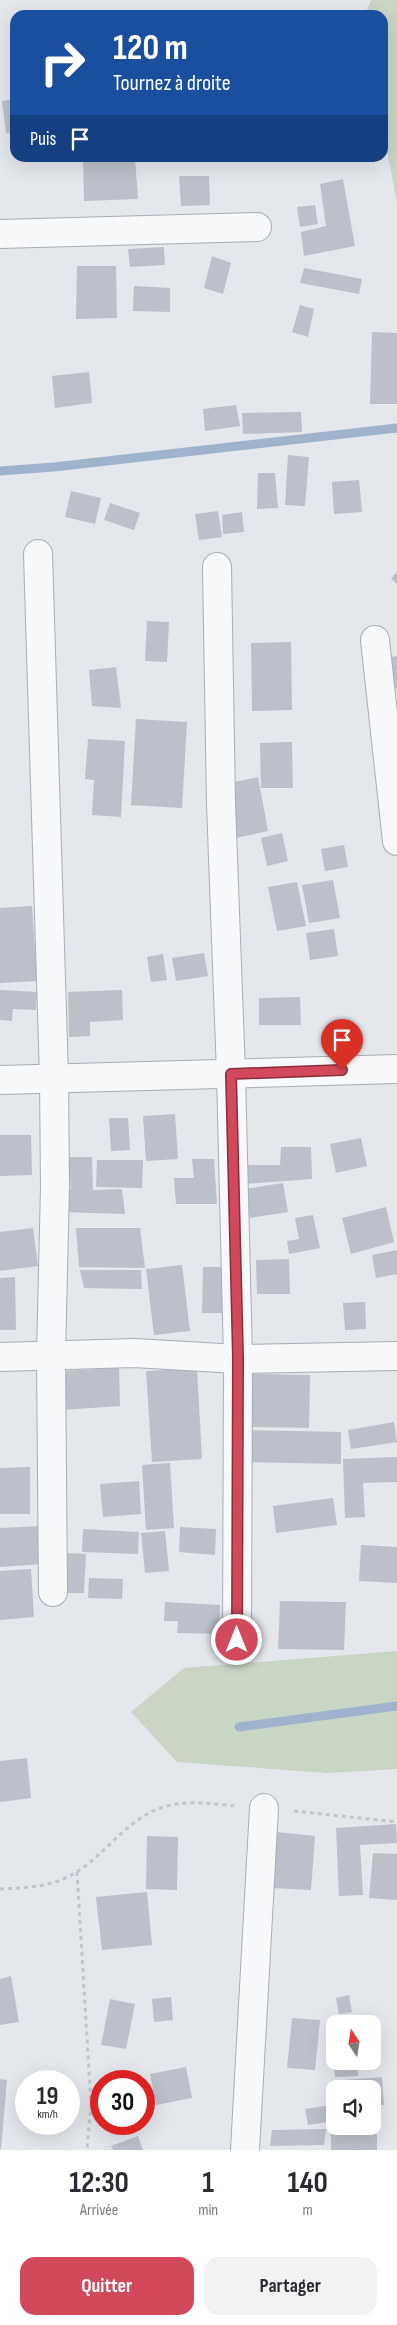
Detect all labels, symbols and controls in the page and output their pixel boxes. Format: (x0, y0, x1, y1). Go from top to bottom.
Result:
text: 120 m (113, 27, 188, 70)
icon: right (30, 30, 95, 95)
text: Tournez à droite (113, 70, 230, 97)
icon: arrive (66, 125, 94, 153)
text: Puis (30, 128, 56, 151)
pin (321, 1019, 363, 1070)
icon: arrive (328, 1026, 356, 1054)
position arrow (210, 1613, 262, 1665)
north arrow (326, 2015, 381, 2070)
map controls (326, 2015, 381, 2135)
speed limit sign: 30 (90, 2070, 155, 2135)
button: sound (326, 2080, 381, 2135)
text: 19 (37, 2081, 58, 2112)
text: km/h (37, 2107, 58, 2122)
text: 12:30 (69, 2165, 129, 2201)
text: 1 (202, 2165, 214, 2201)
text: 140 (287, 2165, 328, 2201)
text: Arrivée (80, 2201, 118, 2220)
text: min (198, 2201, 218, 2220)
text: m (302, 2201, 313, 2220)
button: Quitter (20, 2257, 194, 2315)
button: Partager (204, 2257, 377, 2315)

